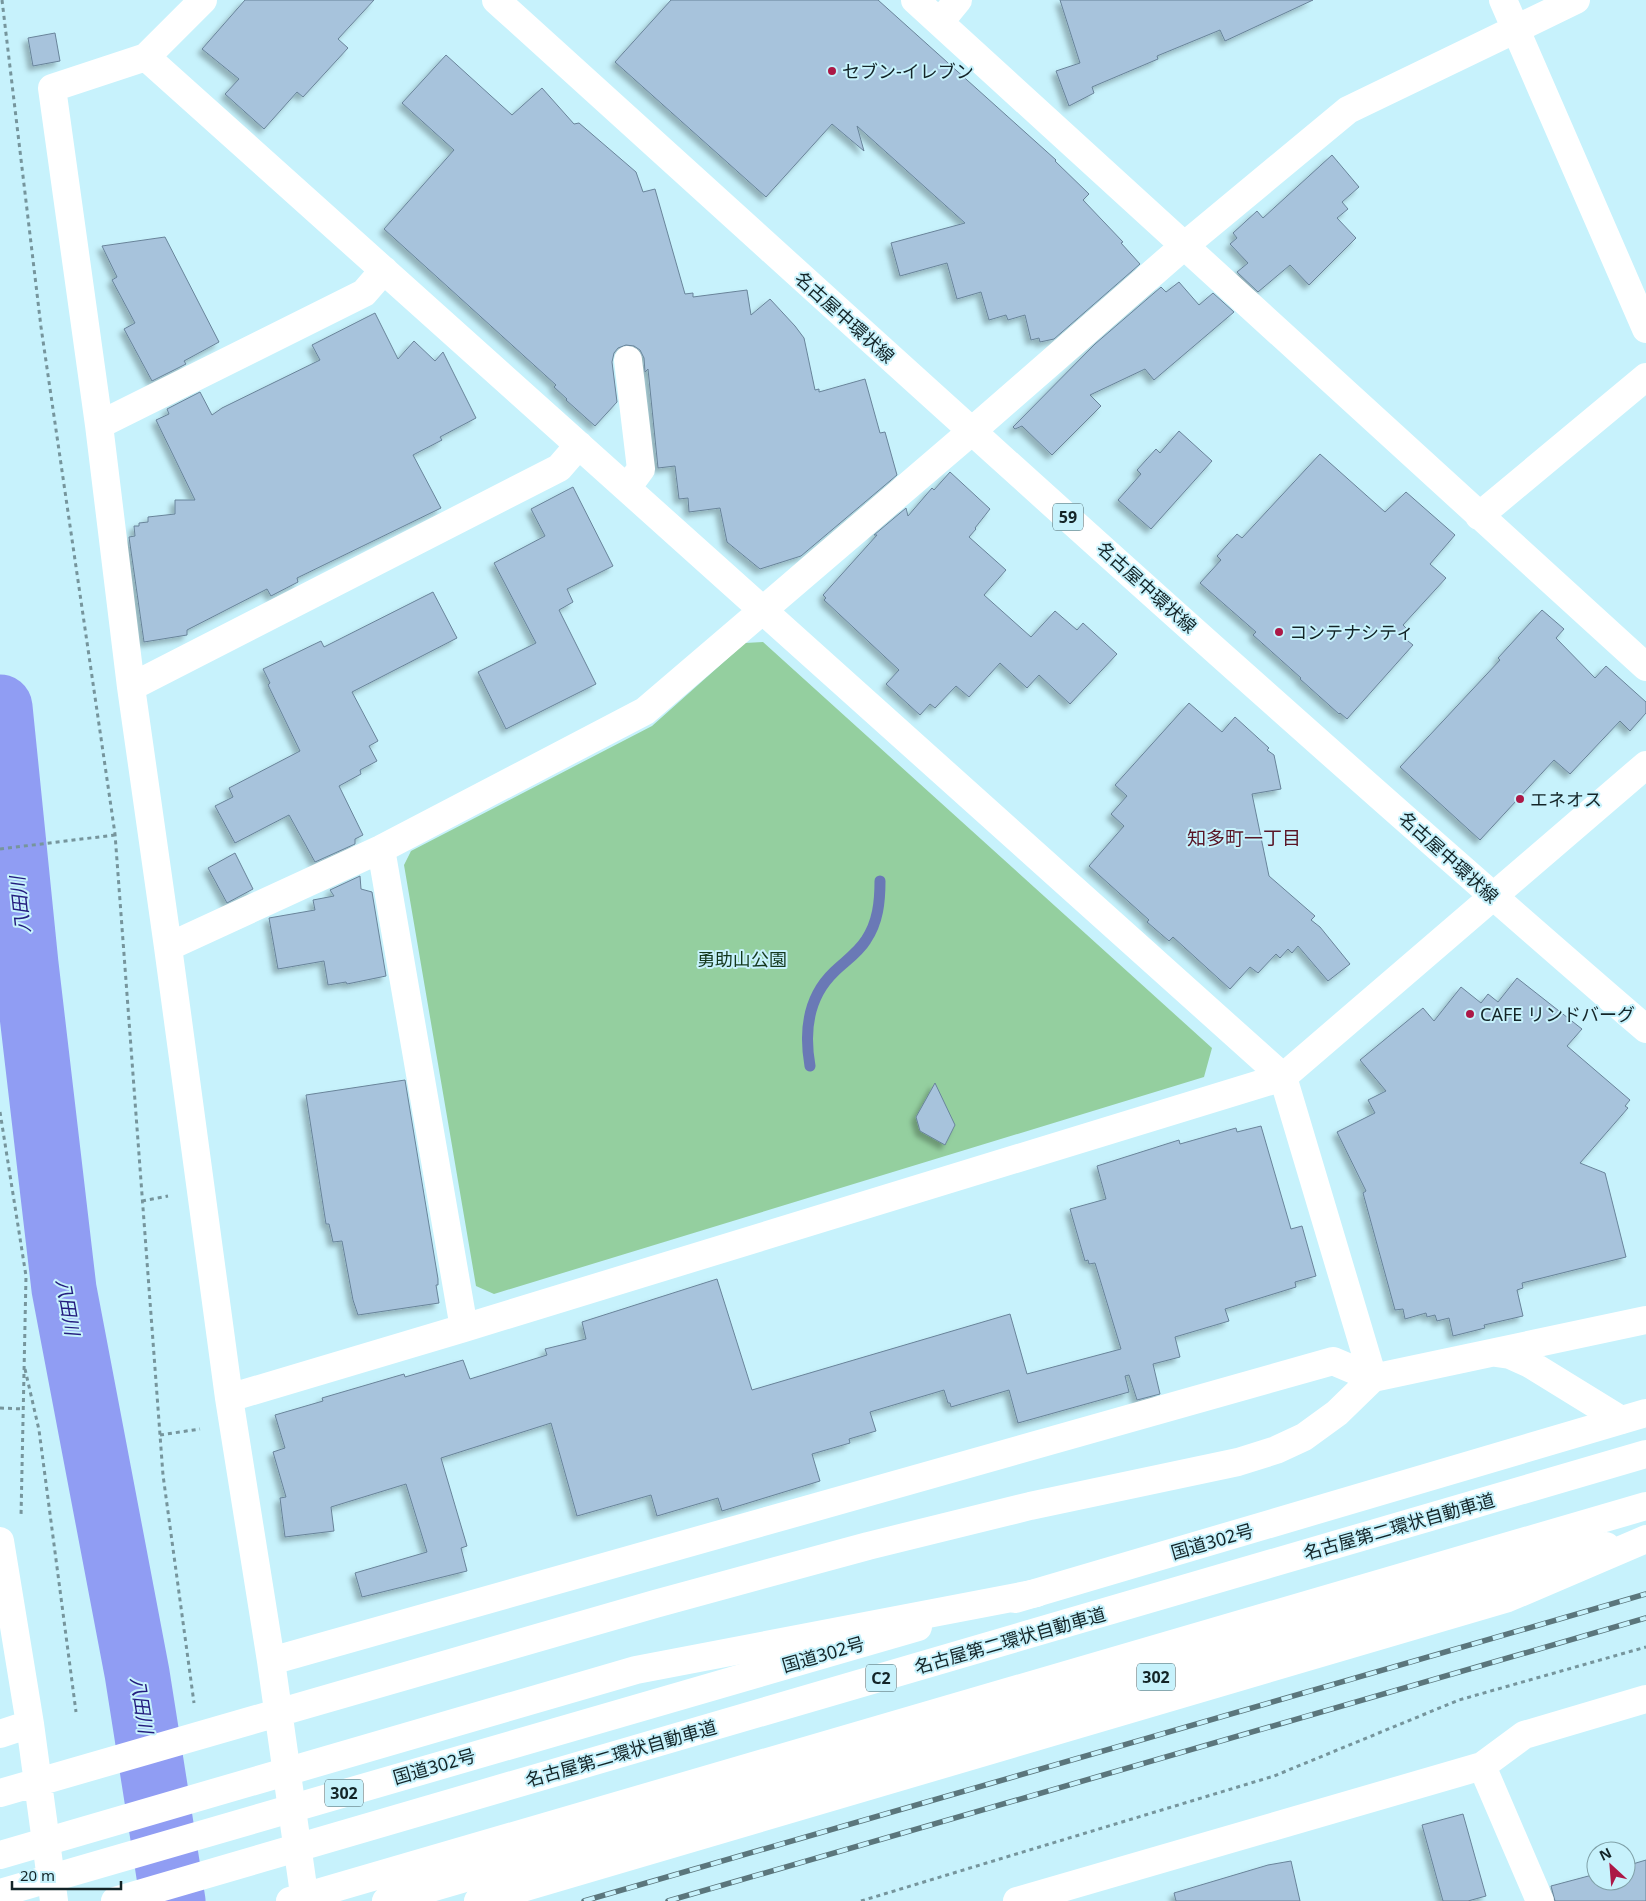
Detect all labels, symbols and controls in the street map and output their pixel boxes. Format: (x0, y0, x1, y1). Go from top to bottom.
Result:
place label: セブン-イレブン (842, 59, 974, 83)
marker: セブン-イレブン (826, 65, 838, 77)
street label: 名古屋中環状線 (790, 266, 900, 368)
road number: 59 (1053, 504, 1083, 530)
street label: 名古屋中環状線 (1092, 536, 1202, 638)
place label: コンテナシティ (1289, 620, 1414, 644)
marker: コンテナシティ (1273, 626, 1285, 638)
place label: エネオス (1530, 787, 1602, 811)
marker: エネオス (1514, 793, 1526, 805)
street label: 名古屋中環状線 (1394, 806, 1504, 908)
district label: 知多町一丁目 (1187, 825, 1301, 851)
water label: 八田川 (4, 873, 36, 935)
park label: 勇助山公園 (697, 947, 787, 971)
place label: CAFE リンドバーグ (1480, 1002, 1635, 1026)
marker: CAFE リンドバーグ (1464, 1008, 1476, 1020)
water label: 八田川 (50, 1277, 86, 1339)
street label: 名古屋第二環状自動車道 (1301, 1487, 1497, 1565)
street label: 国道302号 (1168, 1518, 1256, 1564)
street label: 名古屋第二環状自動車道 (912, 1601, 1108, 1679)
street label: 国道302号 (779, 1631, 867, 1677)
road number: 302 (1137, 1664, 1175, 1690)
road number: C2 (866, 1665, 896, 1692)
water label: 八田川 (125, 1675, 160, 1737)
street label: 名古屋第二環状自動車道 (523, 1714, 719, 1792)
street label: 国道302号 (390, 1743, 478, 1789)
road number: 302 (325, 1780, 363, 1806)
north arrow (1586, 1841, 1636, 1891)
text: N (1596, 1843, 1614, 1865)
scale bar (12, 1858, 121, 1890)
text: 20 m (20, 1865, 55, 1885)

